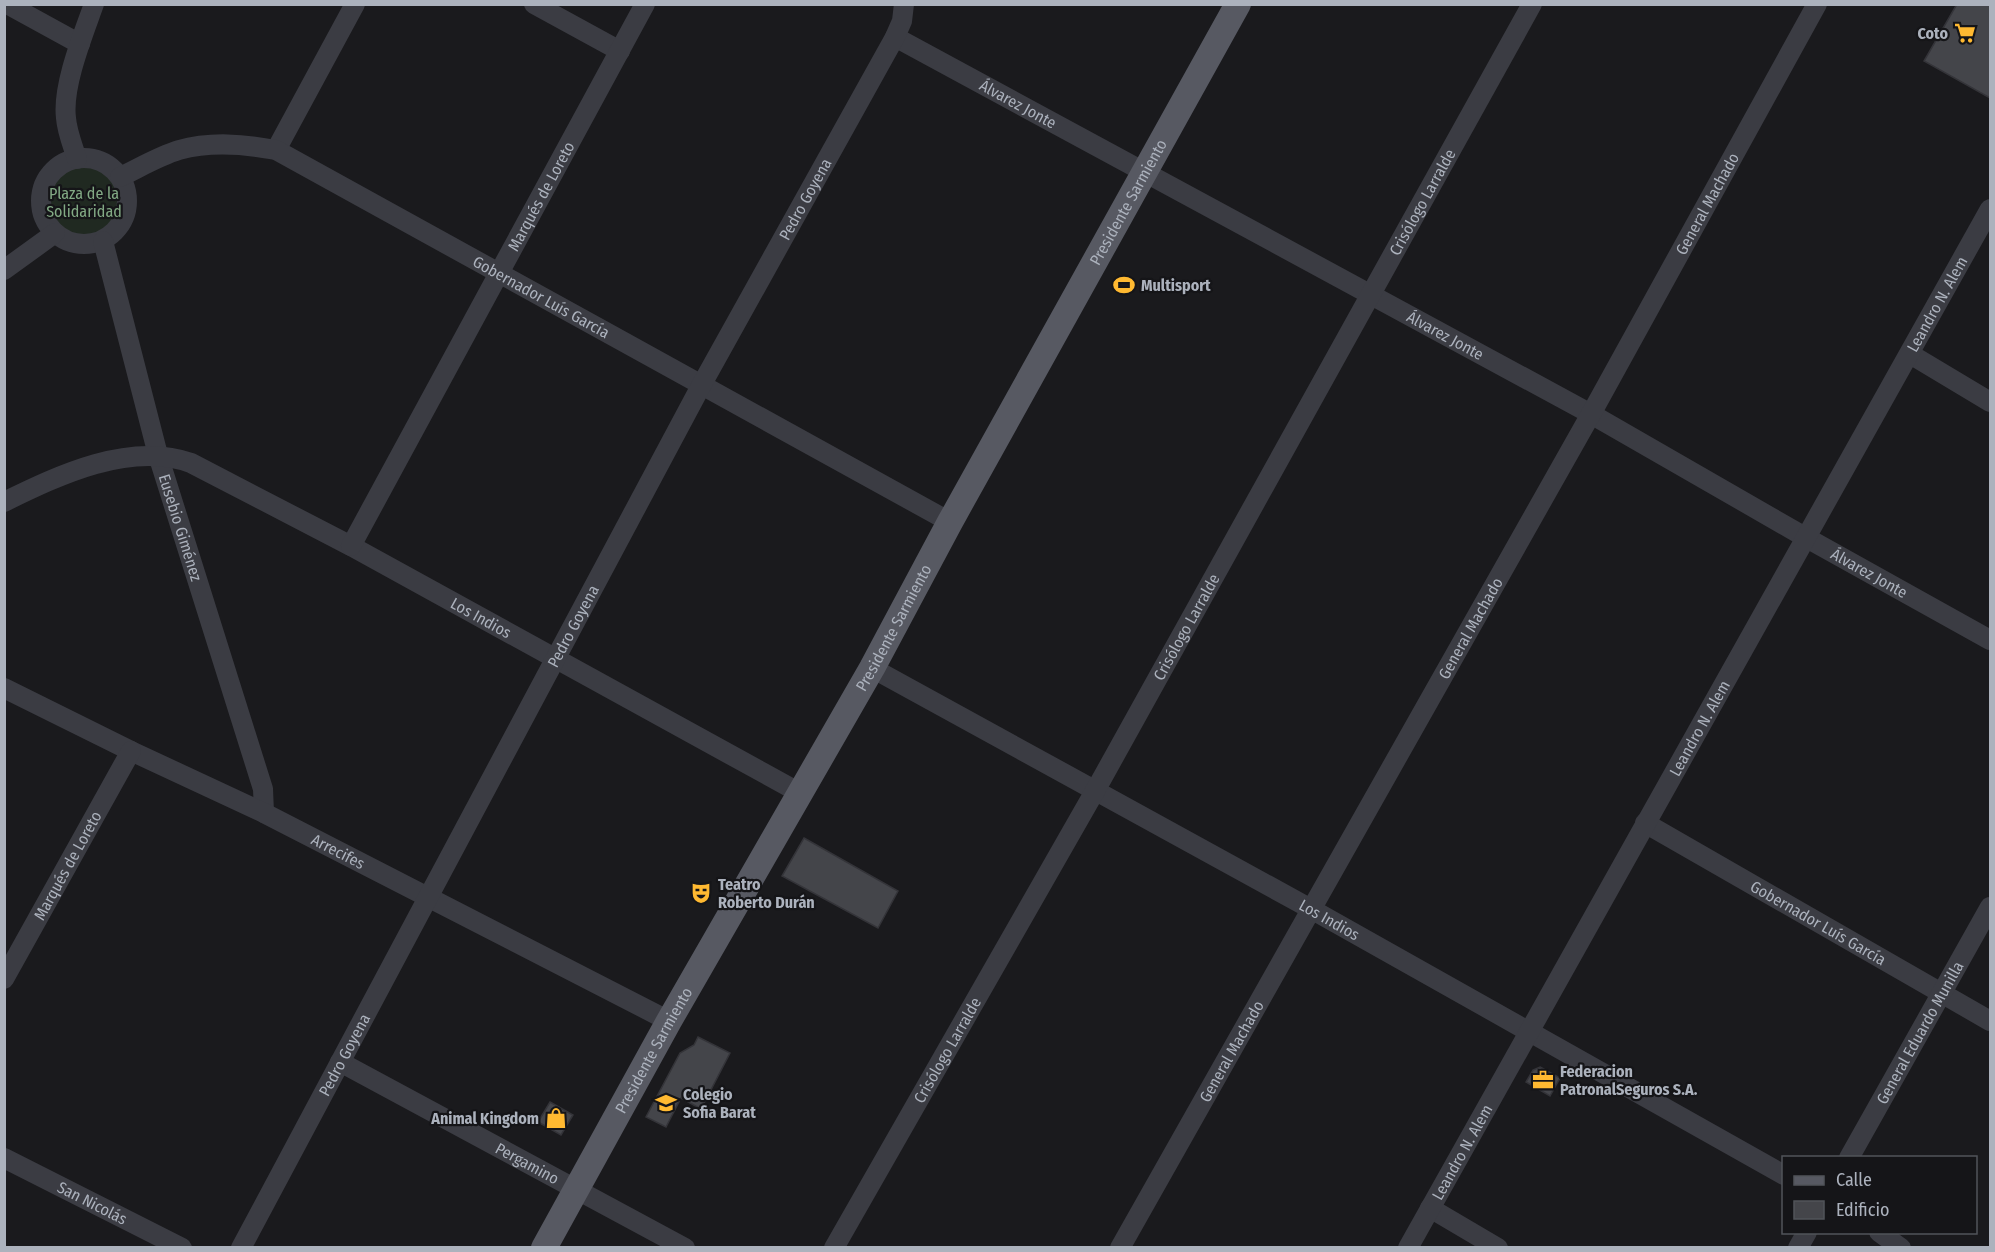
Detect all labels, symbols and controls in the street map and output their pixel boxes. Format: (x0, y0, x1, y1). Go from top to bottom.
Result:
supermarket icon: Coto (1953, 21, 1977, 45)
place label: Coto (1918, 24, 1948, 43)
street label: Álvarez Jonte (976, 75, 1060, 132)
street label: Presidente Sarmiento (1085, 136, 1170, 268)
street label: Marqués de Loreto (503, 138, 578, 254)
street label: Crisólogo Larralde (1385, 145, 1459, 258)
street label: General Machado (1671, 149, 1743, 258)
street label: Pedro Goyena (775, 155, 835, 243)
park label: Plaza de la Solidaridad (46, 184, 122, 221)
street label: Gobernador Luís García (470, 251, 613, 342)
street label: Leandro N. Alem (1902, 253, 1971, 355)
sports icon: Multisport (1112, 273, 1136, 297)
place label: Multisport (1141, 276, 1211, 295)
street label: Álvarez Jonte (1404, 307, 1487, 364)
street label: Eusebio Giménez (155, 472, 207, 583)
street label: Álvarez Jonte (1828, 544, 1911, 602)
street label: Presidente Sarmiento (851, 561, 935, 694)
street label: Crisólogo Larralde (1149, 570, 1223, 683)
street label: General Machado (1434, 574, 1506, 682)
street label: Pedro Goyena (543, 581, 603, 670)
street label: Los Indios (447, 593, 515, 642)
street label: Leandro N. Alem (1665, 677, 1734, 779)
street label: Marqués de Loreto (29, 808, 105, 923)
street label: Arrecifes (308, 830, 368, 873)
place label: Teatro Roberto Durán (718, 875, 815, 912)
street label: Gobernador Luís García (1747, 876, 1890, 969)
theatre icon: Teatro Roberto Durán (689, 881, 713, 905)
street label: Los Indios (1296, 895, 1363, 944)
street label: General Eduardo Munilla (1872, 958, 1967, 1107)
street label: Presidente Sarmiento (611, 984, 696, 1116)
street label: Crisólogo Larralde (909, 994, 985, 1106)
street label: General Machado (1195, 997, 1267, 1105)
street label: Pedro Goyena (314, 1010, 374, 1099)
place label: Federacion PatronalSeguros S.A. (1560, 1062, 1698, 1099)
office icon: Federacion PatronalSeguros S.A. (1531, 1068, 1555, 1092)
place label: Colegio Sofia Barat (683, 1085, 756, 1122)
school or university icon: Colegio Sofia Barat (654, 1091, 678, 1115)
street label: Leandro N. Alem (1427, 1101, 1496, 1203)
shop icon: Animal Kingdom (544, 1106, 568, 1130)
place label: Animal Kingdom (430, 1109, 539, 1128)
street label: Pergamino (492, 1138, 563, 1188)
legend (1782, 1156, 1977, 1234)
text: Calle (1836, 1169, 1872, 1191)
street label: San Nicolás (54, 1177, 130, 1228)
text: Edificio (1836, 1199, 1889, 1221)

